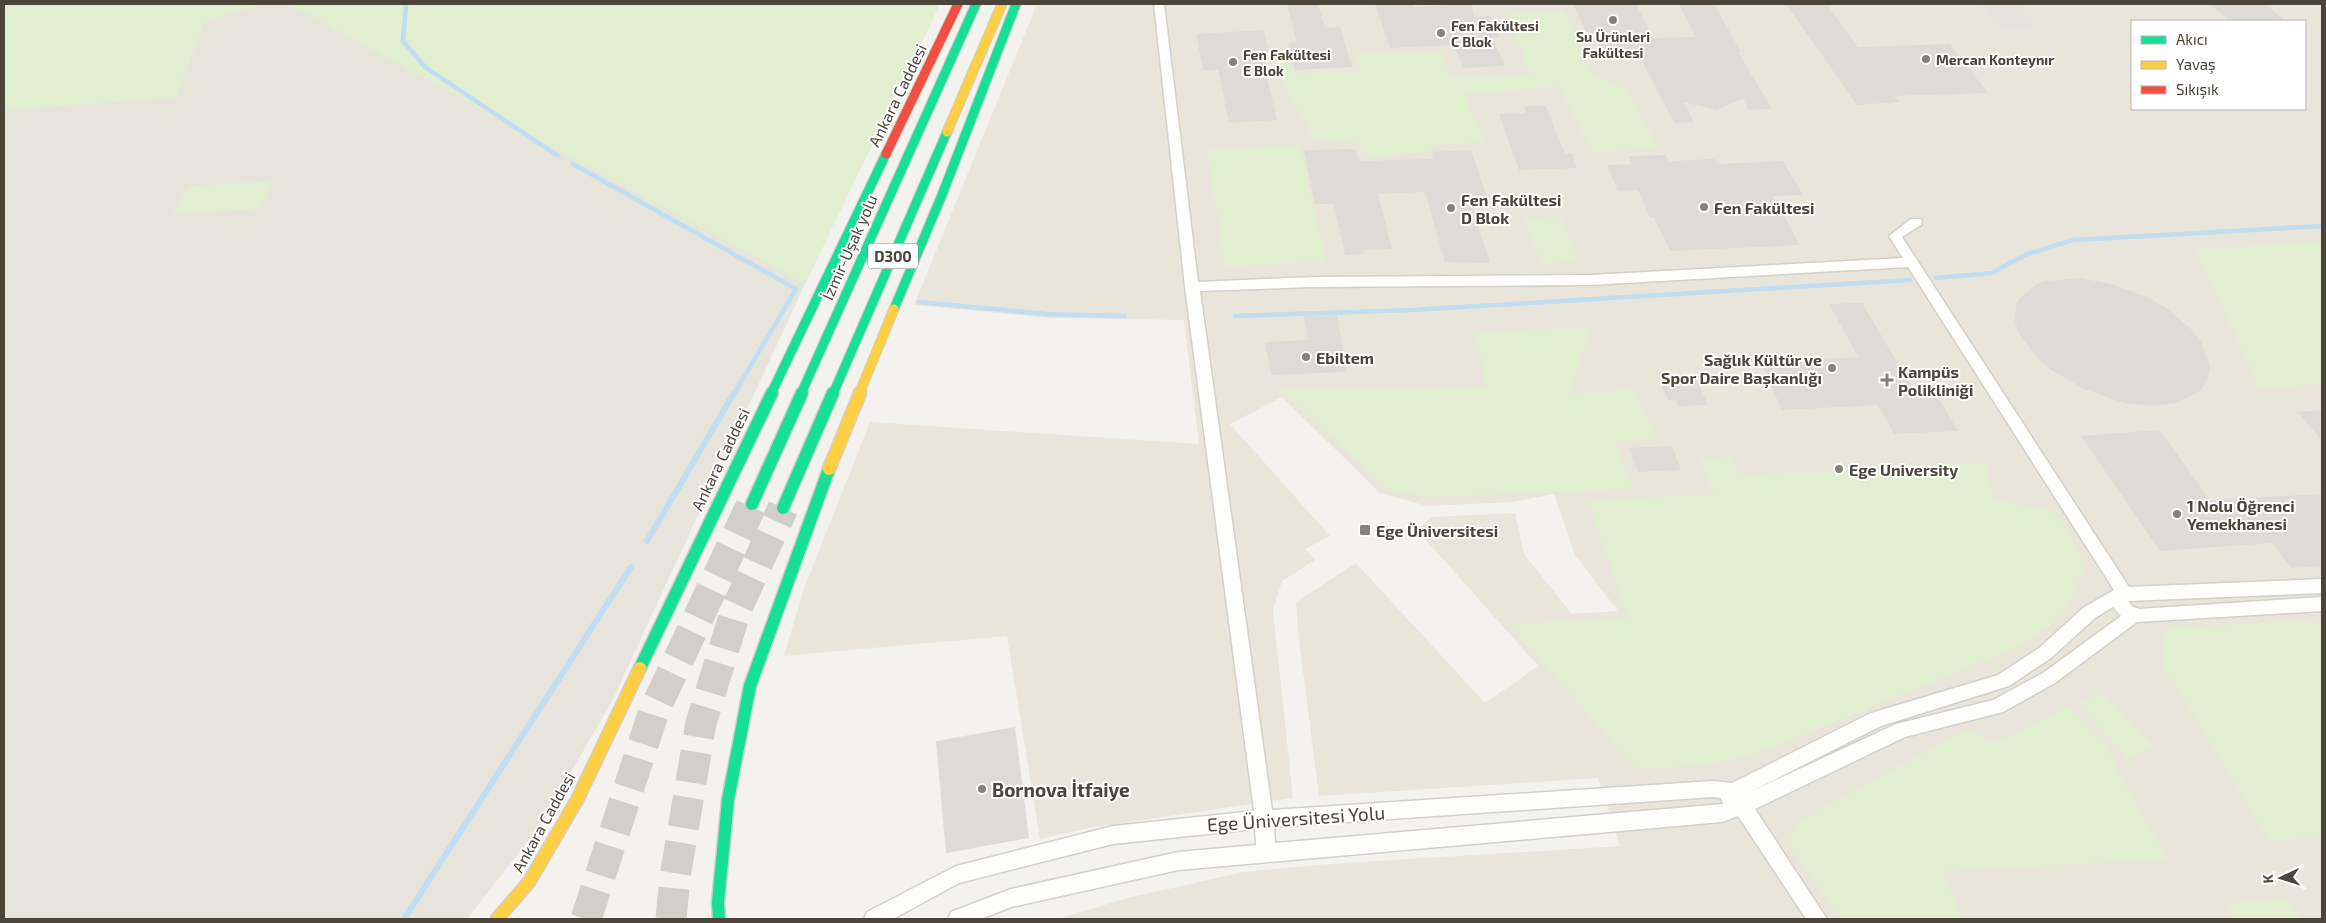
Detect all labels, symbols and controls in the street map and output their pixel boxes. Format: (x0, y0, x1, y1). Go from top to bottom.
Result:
marker: Su Ürünleri Fakültesi (1607, 14, 1619, 26)
place label: Fen Fakültesi C Blok (1451, 17, 1539, 50)
legend (2131, 20, 2306, 110)
marker: Fen Fakültesi C Blok (1435, 27, 1447, 39)
place label: Su Ürünleri Fakültesi (1576, 28, 1650, 61)
text: Akıcı (2176, 30, 2208, 48)
street label: Ankara Caddesi (864, 41, 930, 149)
place label: Fen Fakültesi E Blok (1243, 46, 1331, 79)
place label: Mercan Konteynır (1936, 51, 2054, 68)
marker: Mercan Konteynır (1920, 53, 1932, 65)
text: Yavaş (2176, 55, 2216, 74)
marker: Fen Fakültesi E Blok (1227, 56, 1239, 68)
text: Sıkışık (2176, 80, 2219, 99)
place label: Fen Fakültesi D Blok (1461, 190, 1561, 227)
street label: İzmir-Uşak yolu (817, 191, 882, 303)
place label: Fen Fakültesi (1714, 198, 1814, 217)
marker: Fen Fakültesi (1698, 201, 1710, 213)
marker: Fen Fakültesi D Blok (1445, 202, 1457, 214)
road number: D300 (868, 244, 918, 268)
place label: Ebiltem (1316, 348, 1374, 367)
place label: Sağlık Kültür ve Spor Daire Başkanlığı (1661, 350, 1822, 389)
marker: Ebiltem (1300, 351, 1312, 363)
marker: Sağlık Kültür ve Spor Daire Başkanlığı (1826, 362, 1838, 374)
place label: Kampüs Polikliniği (1898, 362, 1973, 399)
marker: Kampüs Polikliniği (1880, 373, 1894, 387)
street label: Ankara Caddesi (687, 405, 753, 513)
place label: Ege University (1849, 460, 1958, 480)
marker: Ege University (1833, 463, 1845, 475)
place label: 1 Nolu Öğrenci Yemekhanesi (2187, 496, 2295, 533)
marker: 1 Nolu Öğrenci Yemekhanesi (2171, 508, 2183, 520)
place label: Ege Üniversitesi (1376, 521, 1498, 540)
marker: Ege Üniversitesi (1358, 523, 1372, 537)
street label: Ankara Caddesi (508, 768, 578, 876)
place label: Bornova İtfaiye (992, 778, 1130, 802)
marker: Bornova İtfaiye (976, 783, 988, 795)
street label: Ege Üniversitesi Yolu (1206, 800, 1386, 836)
north arrow (2256, 853, 2306, 903)
text: K (2259, 874, 2276, 884)

